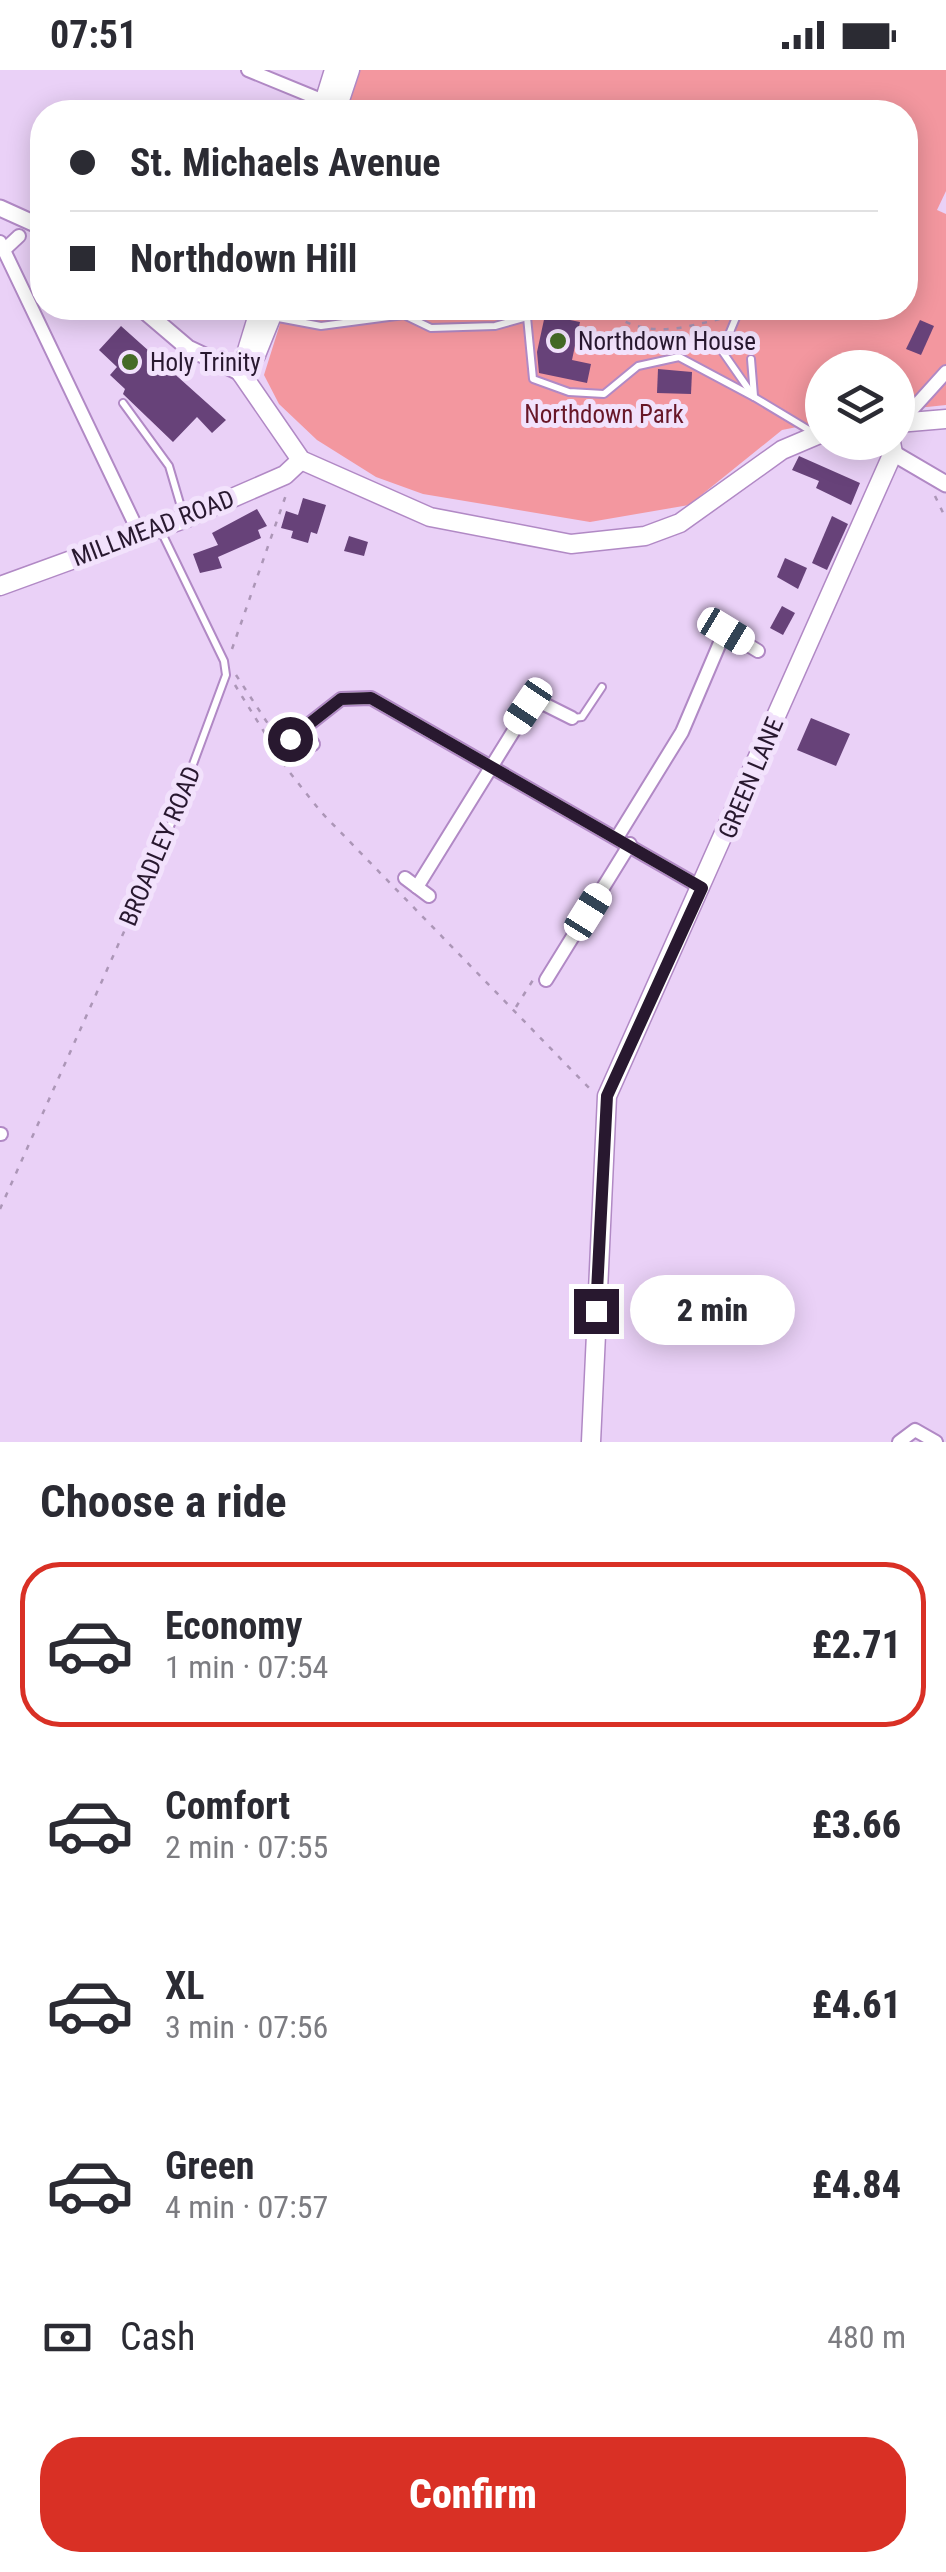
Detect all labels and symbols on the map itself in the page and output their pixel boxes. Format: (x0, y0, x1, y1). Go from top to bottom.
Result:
place label: Northdown House (578, 327, 756, 356)
marker: Northdown House (547, 330, 569, 352)
place label: Holy Trinity (150, 348, 261, 377)
marker: Holy Trinity (119, 351, 141, 373)
park label: Northdown Park (524, 400, 684, 429)
street label: MILLMEAD ROAD (68, 484, 238, 572)
car (693, 603, 759, 659)
car (499, 673, 557, 739)
street label: GREEN LANE (713, 713, 789, 843)
route start (268, 717, 313, 762)
street label: BROADLEY ROAD (113, 762, 207, 930)
car (559, 879, 617, 945)
callout: 2 min (631, 1276, 796, 1346)
route end (574, 1289, 619, 1334)

